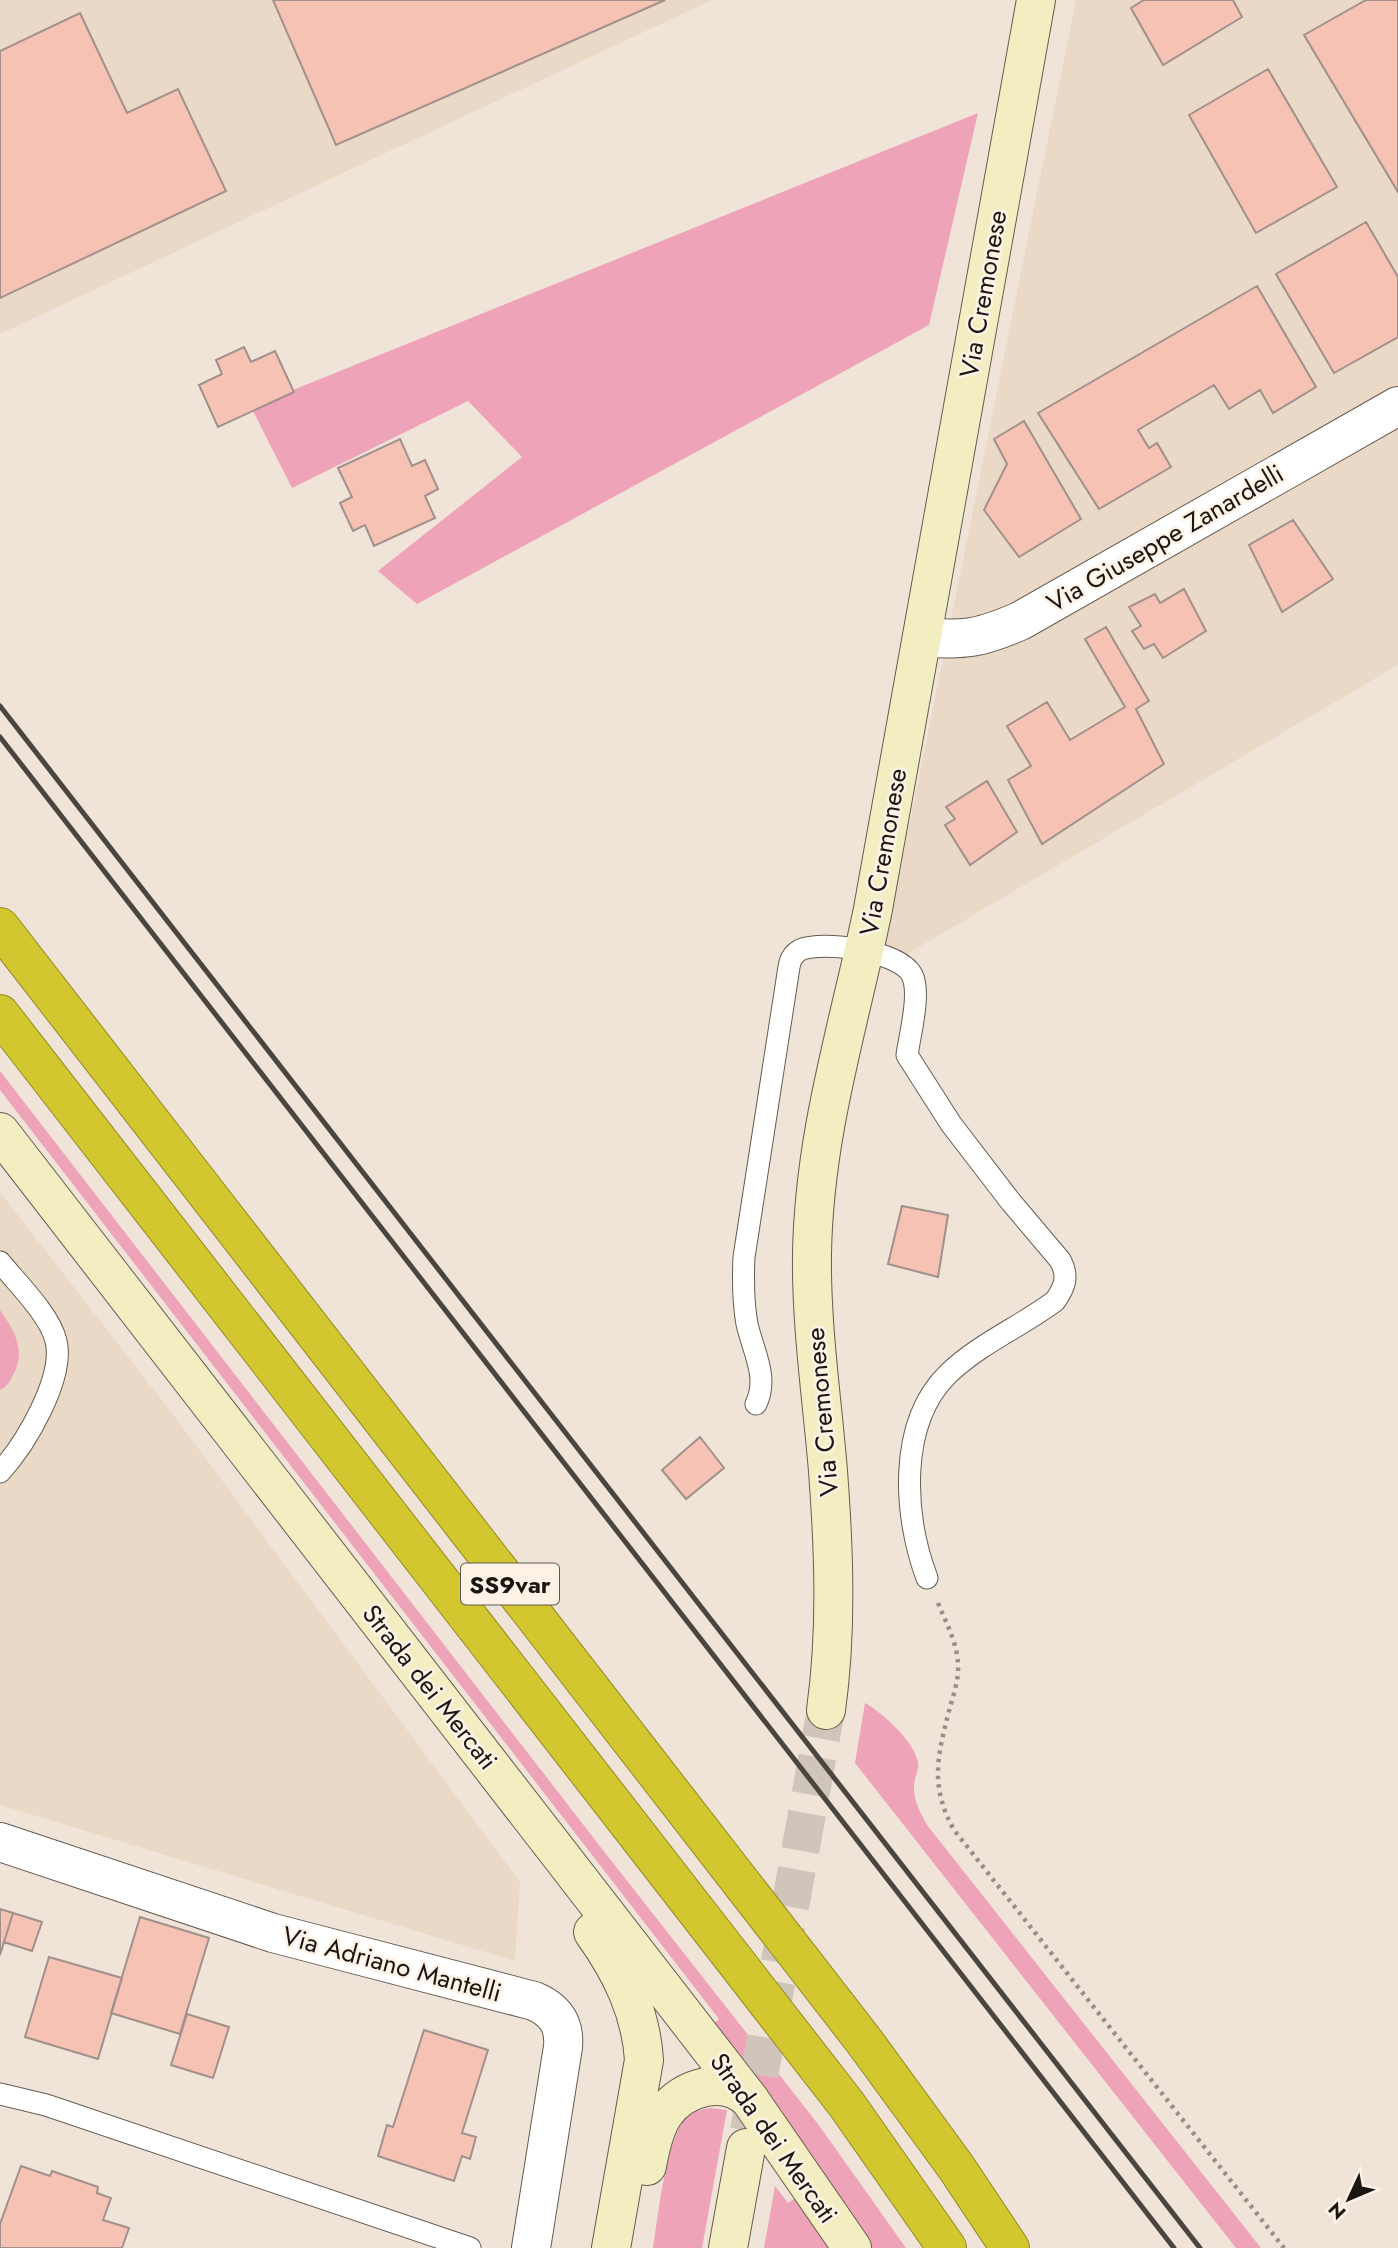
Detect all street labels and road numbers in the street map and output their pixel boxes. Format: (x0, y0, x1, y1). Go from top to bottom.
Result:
street label: Via Cremonese (950, 207, 1016, 381)
street label: Via Giuseppe Zanardelli (1039, 455, 1291, 621)
street label: Via Cremonese (850, 765, 916, 939)
street label: Via Cremonese (796, 1326, 848, 1498)
road number: SS9var (461, 1564, 559, 1604)
street label: Strada dei Mercati (353, 1596, 507, 1778)
street label: Via Adriano Mantelli (278, 1916, 506, 2012)
street label: Strada dei Mercati (701, 2045, 847, 2231)

